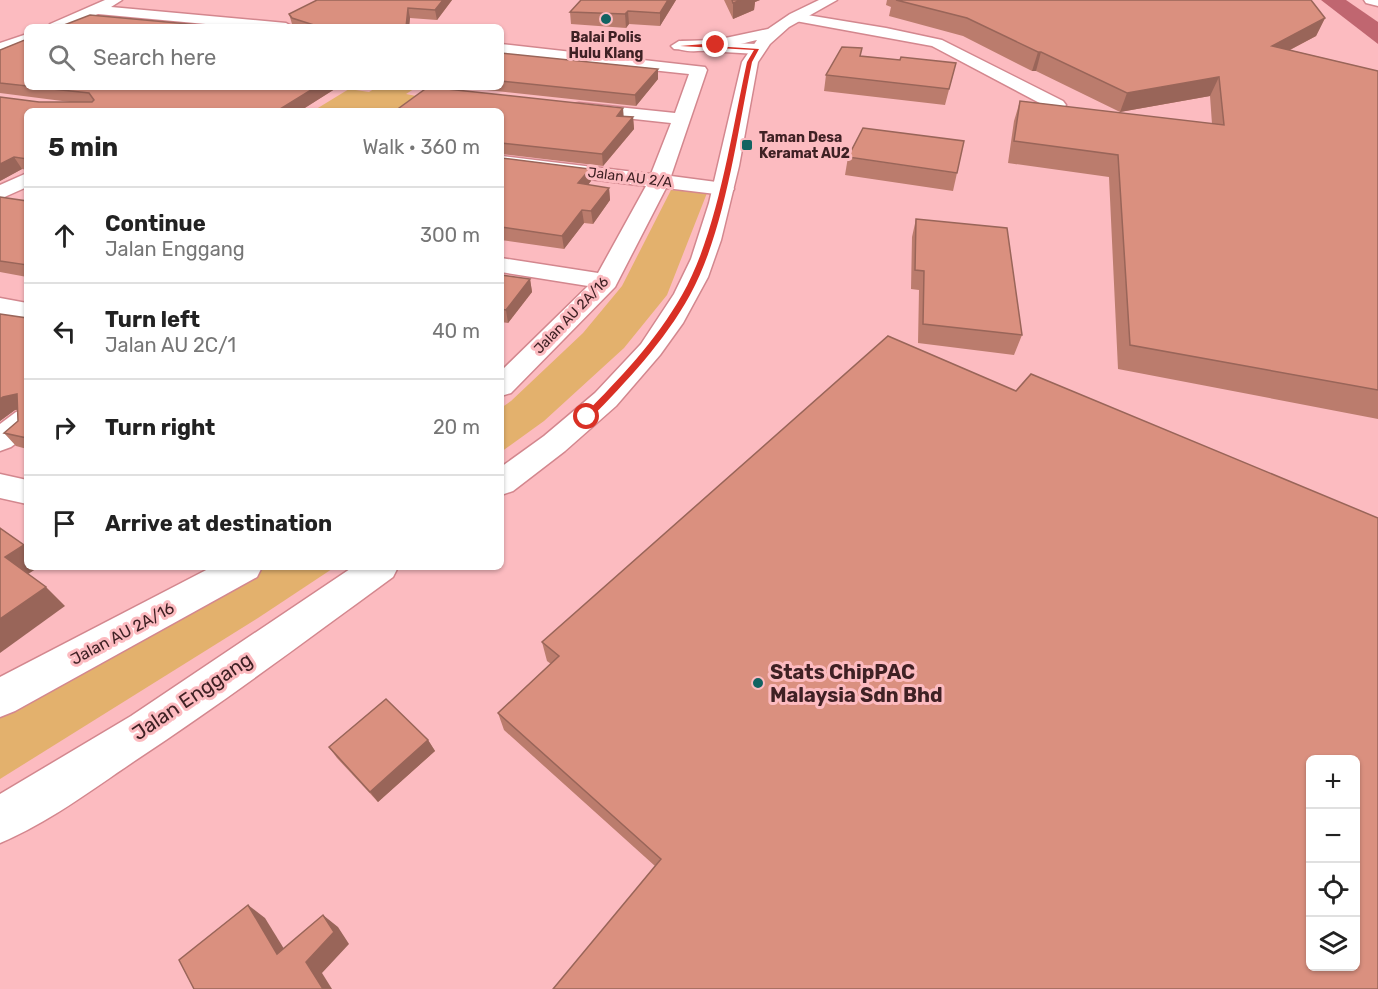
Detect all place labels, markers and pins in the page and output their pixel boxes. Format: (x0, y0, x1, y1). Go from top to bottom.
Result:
marker: Balai Polis Hulu Klang (599, 12, 613, 26)
place label: Balai Polis Hulu Klang (569, 29, 644, 62)
place label: Taman Desa Keramat AU2 (759, 129, 850, 162)
marker: Taman Desa Keramat AU2 (740, 138, 754, 152)
place label: Stats ChipPAC Malaysia Sdn Bhd (770, 660, 943, 707)
marker: Stats ChipPAC Malaysia Sdn Bhd (751, 676, 765, 690)

